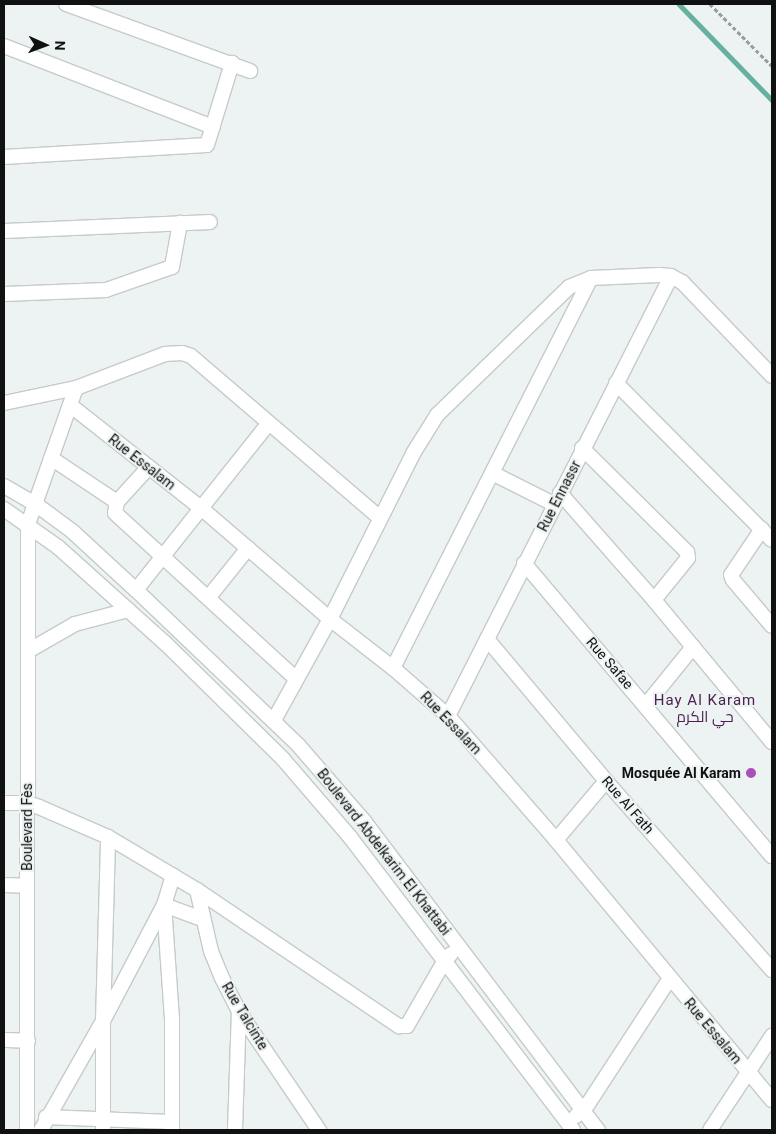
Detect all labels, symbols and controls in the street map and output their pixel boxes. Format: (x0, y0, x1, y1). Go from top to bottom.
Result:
north arrow (20, 20, 70, 70)
text: N (52, 40, 68, 51)
street label: Rue Essalam (105, 431, 179, 493)
street label: Rue Ennassr (534, 458, 584, 534)
street label: Rue Safae (583, 634, 637, 692)
street label: Rue Essalam (417, 688, 485, 758)
district label: Hay Al Karam حي الكرم (652, 691, 758, 726)
street label: Boulevard Abdelkarim El Khattabi (314, 765, 454, 939)
place label: Mosquée Al Karam (622, 765, 741, 781)
marker: Mosquée Al Karam (745, 767, 757, 779)
street label: Rue Al Fath (598, 773, 658, 837)
street label: Boulevard Fès (19, 783, 35, 871)
street label: Rue Talcinte (218, 979, 272, 1053)
street label: Rue Essalam (681, 995, 745, 1067)

